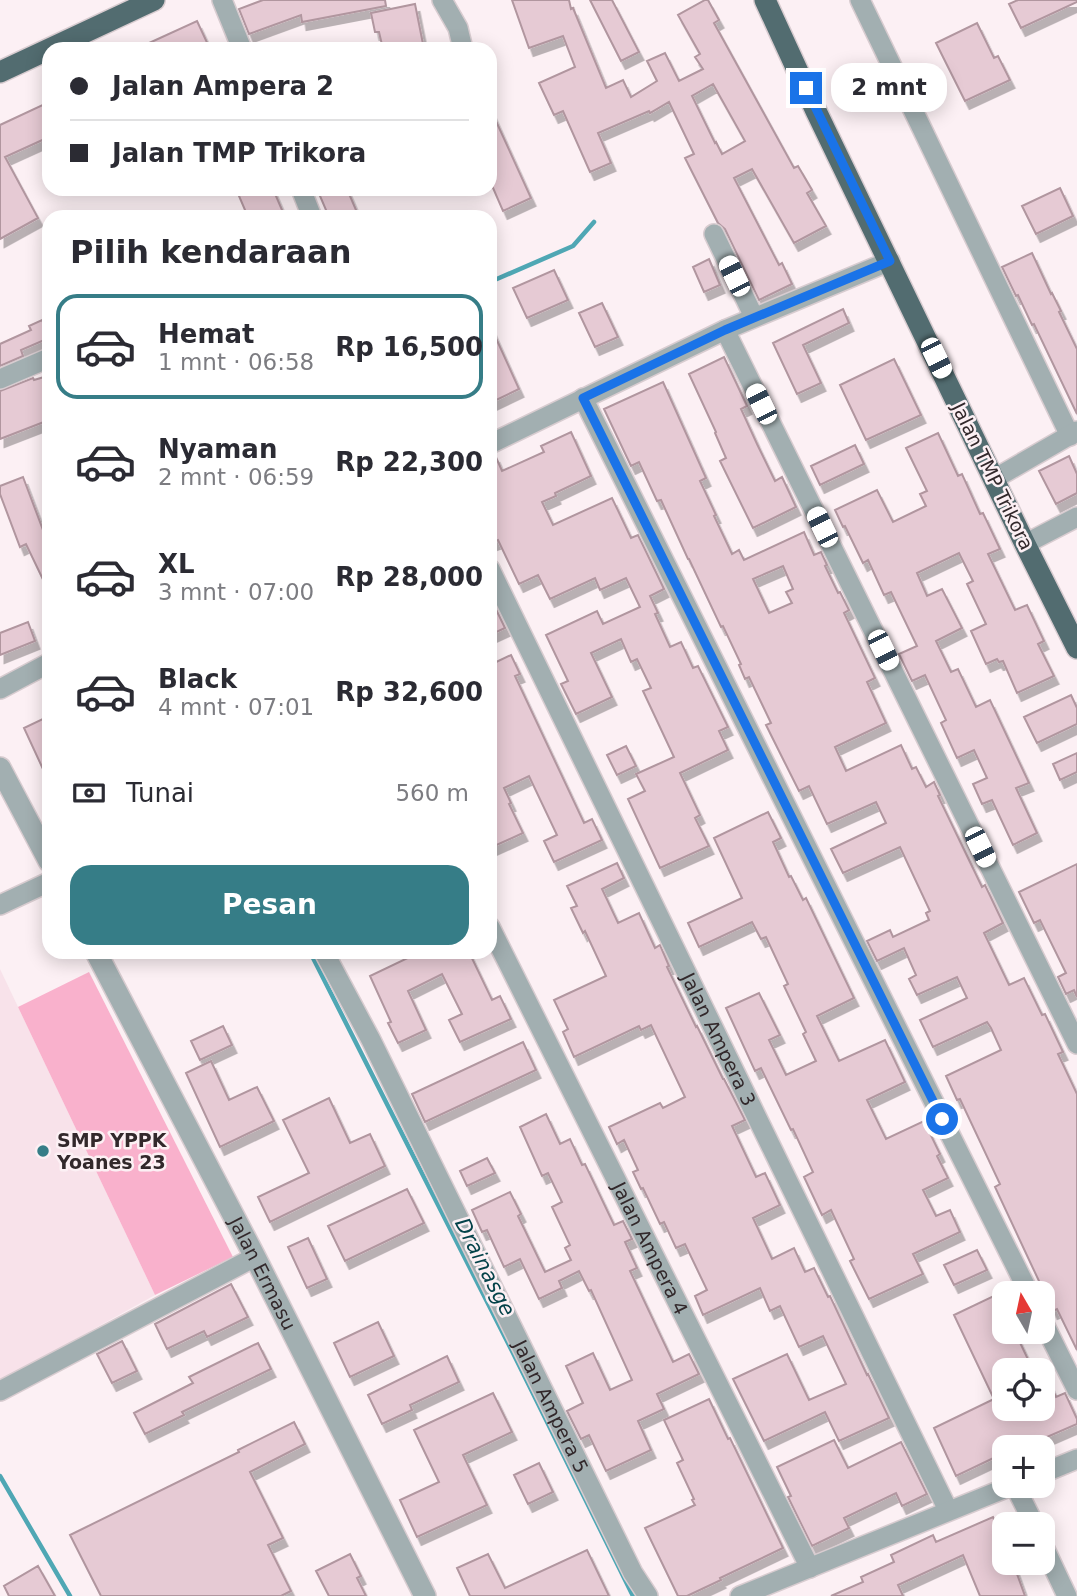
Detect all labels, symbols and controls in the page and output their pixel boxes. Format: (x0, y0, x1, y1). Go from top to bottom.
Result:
callout: 2 mnt (830, 64, 946, 112)
text: Jalan Ampera 2 (112, 71, 334, 101)
route end (790, 72, 822, 104)
text: 2 mnt (851, 74, 927, 100)
text: Jalan TMP Trikora (112, 138, 366, 168)
text: Pilih kendaraan (70, 233, 351, 271)
car (716, 253, 753, 299)
icon: car (74, 315, 137, 378)
text: Hemat (158, 319, 254, 349)
text: Rp 16,500 (335, 332, 483, 362)
car (918, 335, 955, 381)
text: 1 mnt · 06:58 (158, 349, 314, 375)
car (743, 381, 780, 427)
street label: Jalan TMP Trikora (947, 398, 1038, 553)
icon: car (74, 430, 137, 493)
text: Nyaman (158, 434, 277, 464)
text: Rp 22,300 (335, 447, 483, 477)
text: 2 mnt · 06:59 (158, 464, 314, 490)
car (804, 504, 841, 550)
icon: car (74, 545, 137, 608)
text: XL (158, 549, 195, 579)
text: Rp 28,000 (335, 562, 483, 592)
text: 3 mnt · 07:00 (158, 579, 314, 605)
car (865, 627, 902, 673)
icon: car (74, 660, 137, 723)
text: Black (158, 664, 237, 694)
text: Rp 32,600 (335, 677, 483, 707)
text: 4 mnt · 07:01 (158, 694, 314, 720)
icon: cash (70, 774, 108, 812)
text: Tunai (126, 778, 194, 808)
text: 560 m (395, 780, 469, 806)
car (962, 824, 999, 870)
button: Pesan (70, 865, 469, 945)
street label: Jalan Ampera 3 (677, 968, 761, 1109)
route start (926, 1103, 958, 1135)
place label: SMP YPPK Yoanes 23 (56, 1129, 168, 1173)
marker: SMP YPPK Yoanes 23 (35, 1143, 51, 1159)
street label: Jalan Ampera 4 (608, 1177, 693, 1318)
street label: Jalan Ermasu (224, 1212, 301, 1333)
water label: Drainasge (450, 1214, 520, 1320)
north arrow (992, 1281, 1055, 1344)
map controls (992, 1281, 1055, 1575)
street label: Jalan Ampera 5 (509, 1335, 593, 1476)
button: locate (992, 1358, 1055, 1421)
button: + (992, 1435, 1055, 1498)
button: − (992, 1512, 1055, 1575)

